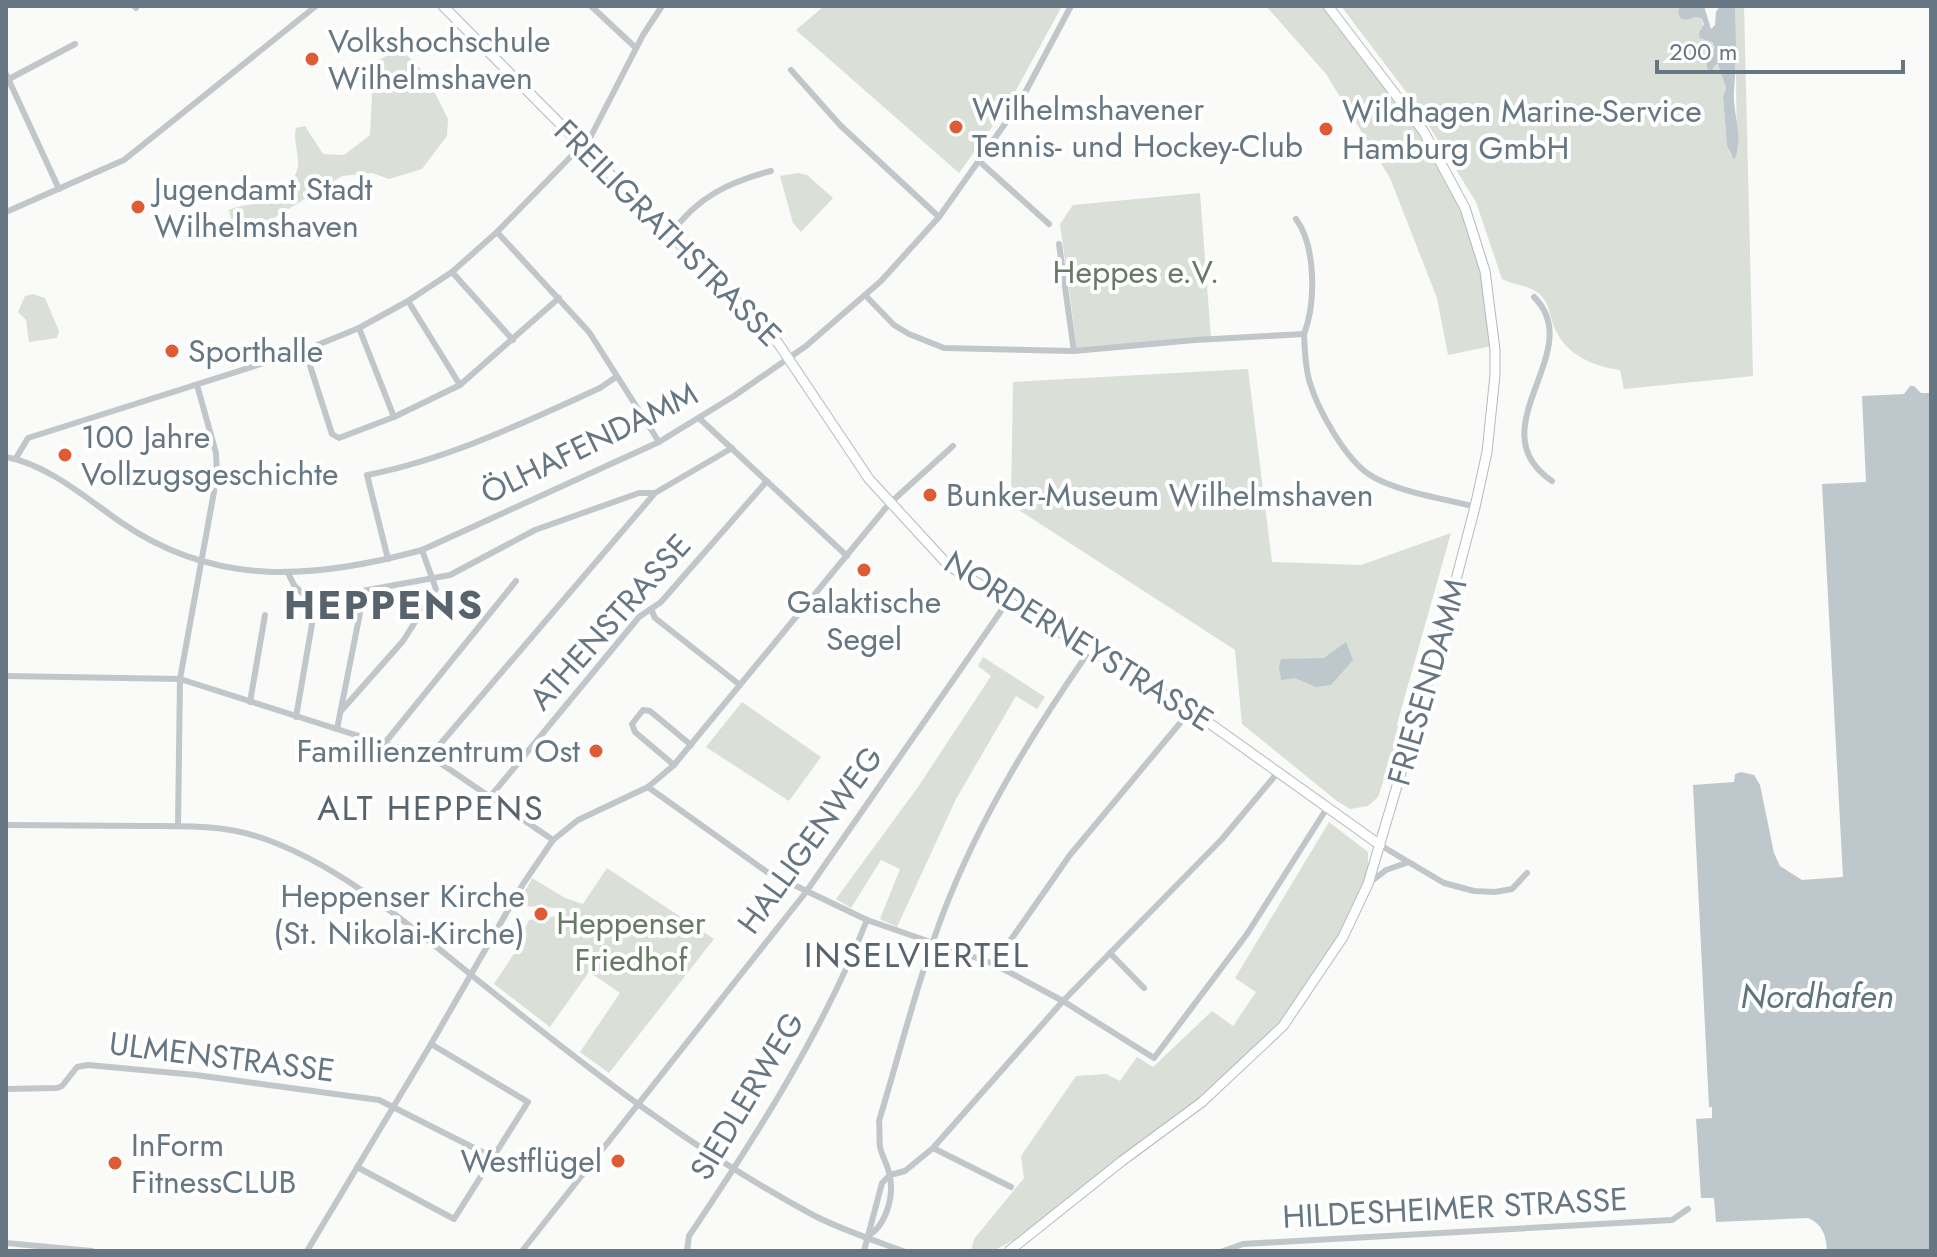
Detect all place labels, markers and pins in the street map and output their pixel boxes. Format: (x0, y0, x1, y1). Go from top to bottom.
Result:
place label: Volkshochschule Wilhelmshaven (328, 18, 550, 101)
marker: Volkshochschule Wilhelmshaven (303, 50, 321, 68)
place label: Wilhelmshavener Tennis- und Hockey-Club (972, 86, 1303, 169)
place label: Wildhagen Marine-Service Hamburg GmbH (1342, 88, 1702, 171)
marker: Wilhelmshavener Tennis- und Hockey-Club (947, 118, 965, 136)
marker: Wildhagen Marine-Service Hamburg GmbH (1317, 120, 1335, 138)
place label: Jugendamt Stadt Wilhelmshaven (150, 166, 373, 249)
marker: Jugendamt Stadt Wilhelmshaven (129, 198, 147, 216)
place label: Sporthalle (188, 328, 323, 374)
marker: Sporthalle (163, 342, 181, 360)
place label: 100 Jahre Vollzugsgeschichte (81, 414, 338, 497)
marker: 100 Jahre Vollzugsgeschichte (56, 446, 74, 464)
place label: Bunker-Museum Wilhelmshaven (946, 472, 1373, 518)
marker: Bunker-Museum Wilhelmshaven (921, 486, 939, 504)
marker: Galaktische Segel (855, 561, 873, 579)
place label: Galaktische Segel (787, 579, 941, 662)
place label: Famillienzentrum Ost (297, 728, 580, 774)
marker: Famillienzentrum Ost (587, 742, 605, 760)
place label: Heppenser Kirche (St. Nikolai-Kirche) (273, 873, 525, 956)
marker: Heppenser Kirche (St. Nikolai-Kirche) (532, 905, 550, 923)
place label: InForm FitnessCLUB (131, 1122, 296, 1205)
place label: Westflügel (460, 1138, 602, 1184)
marker: Westflügel (609, 1152, 627, 1170)
marker: InForm FitnessCLUB (106, 1154, 124, 1172)

